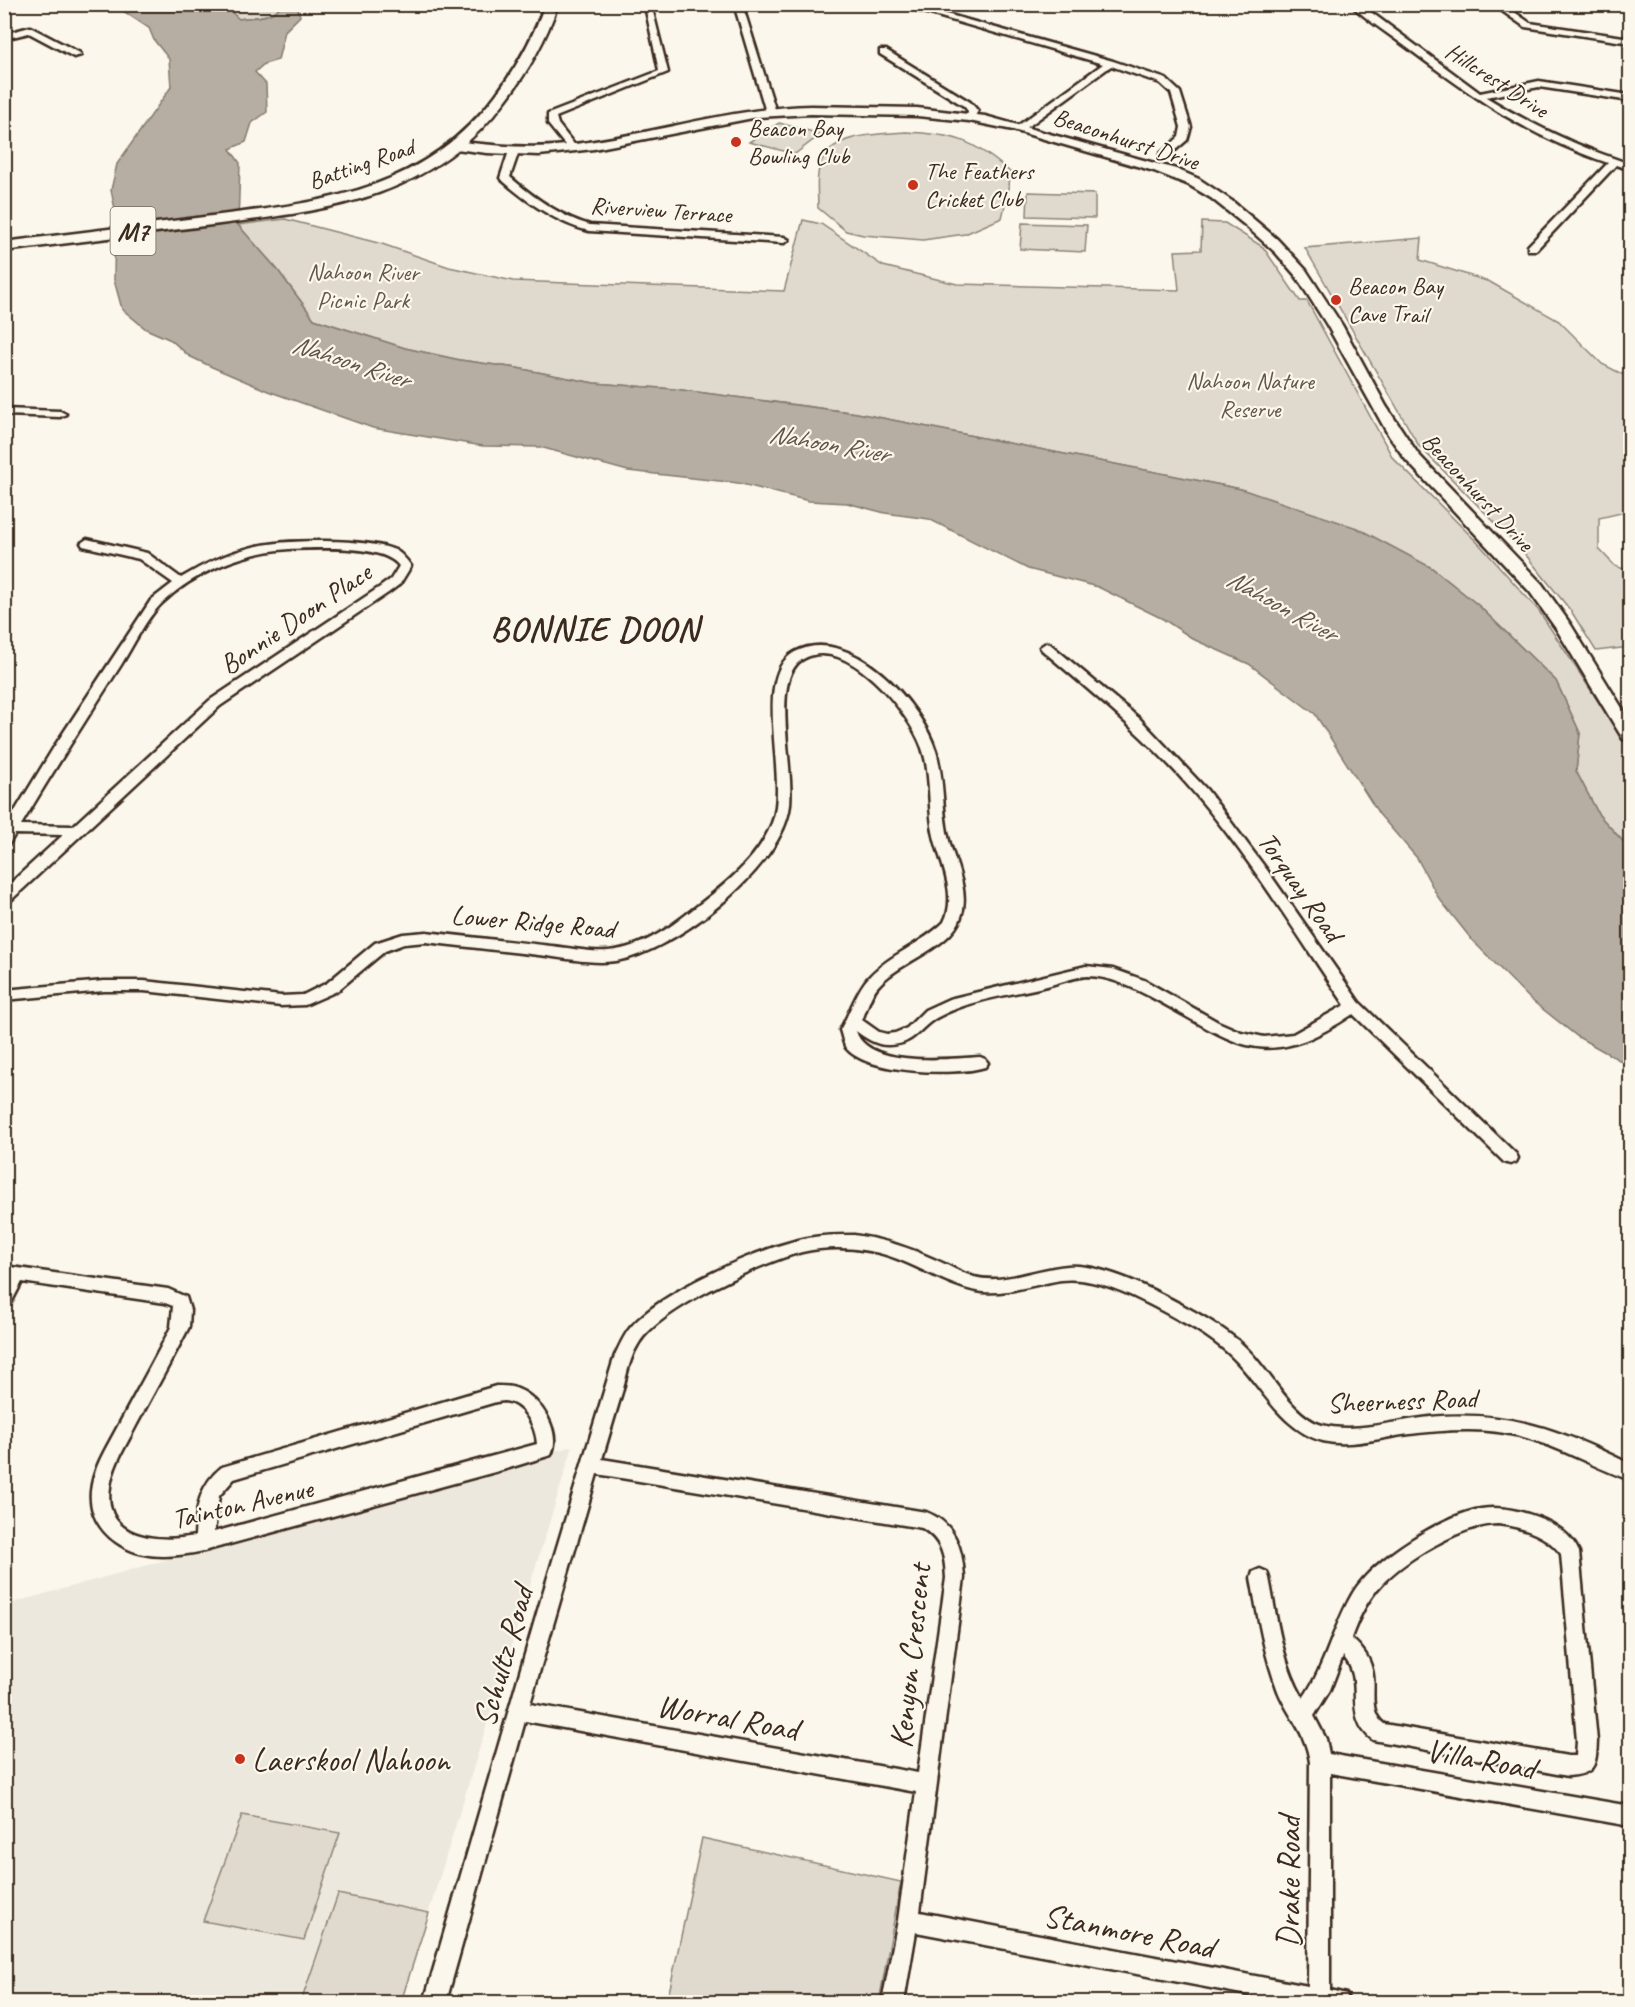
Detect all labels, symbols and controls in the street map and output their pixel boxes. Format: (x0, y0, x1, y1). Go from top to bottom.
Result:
street label: Hillcrest Drive (1440, 36, 1556, 126)
street label: Beaconhurst Drive (1049, 101, 1205, 177)
place label: Beacon Bay Bowling Club (748, 113, 851, 171)
street label: Batting Road (304, 131, 421, 196)
marker: Beacon Bay Bowling Club (729, 135, 743, 149)
place label: The Feathers Cricket Club (925, 156, 1035, 214)
marker: The Feathers Cricket Club (906, 178, 920, 192)
street label: Riverview Terrace (590, 190, 735, 230)
road number: M7 (110, 207, 156, 255)
park label: Nahoon River Picnic Park (307, 257, 421, 315)
place label: Beacon Bay Cave Trail (1348, 271, 1444, 329)
marker: Beacon Bay Cave Trail (1329, 293, 1343, 307)
water label: Nahoon River (288, 327, 418, 397)
park label: Nahoon Nature Reserve (1186, 366, 1316, 424)
water label: Nahoon River (767, 417, 896, 471)
street label: Beaconhurst Drive (1415, 426, 1542, 559)
street label: Bonnie Doon Place (213, 554, 379, 682)
water label: Nahoon River (1221, 562, 1347, 651)
district label: BONNIE DOON (490, 607, 704, 650)
street label: Torquay Road (1250, 825, 1353, 951)
street label: Lower Ridge Road (450, 897, 620, 946)
street label: Sheerness Road (1327, 1380, 1482, 1421)
street label: Tainton Avenue (168, 1470, 318, 1537)
street label: Kenyon Crescent (879, 1559, 941, 1750)
street label: Schultz Road (463, 1576, 544, 1732)
street label: Worral Road (654, 1684, 807, 1751)
street label: Villa Road (1423, 1729, 1544, 1790)
place label: Laerskool Nahoon (252, 1739, 452, 1781)
marker: Laerskool Nahoon (233, 1752, 247, 1766)
street label: Drake Road (1268, 1811, 1310, 1948)
street label: Stanmore Road (1040, 1894, 1223, 1969)

